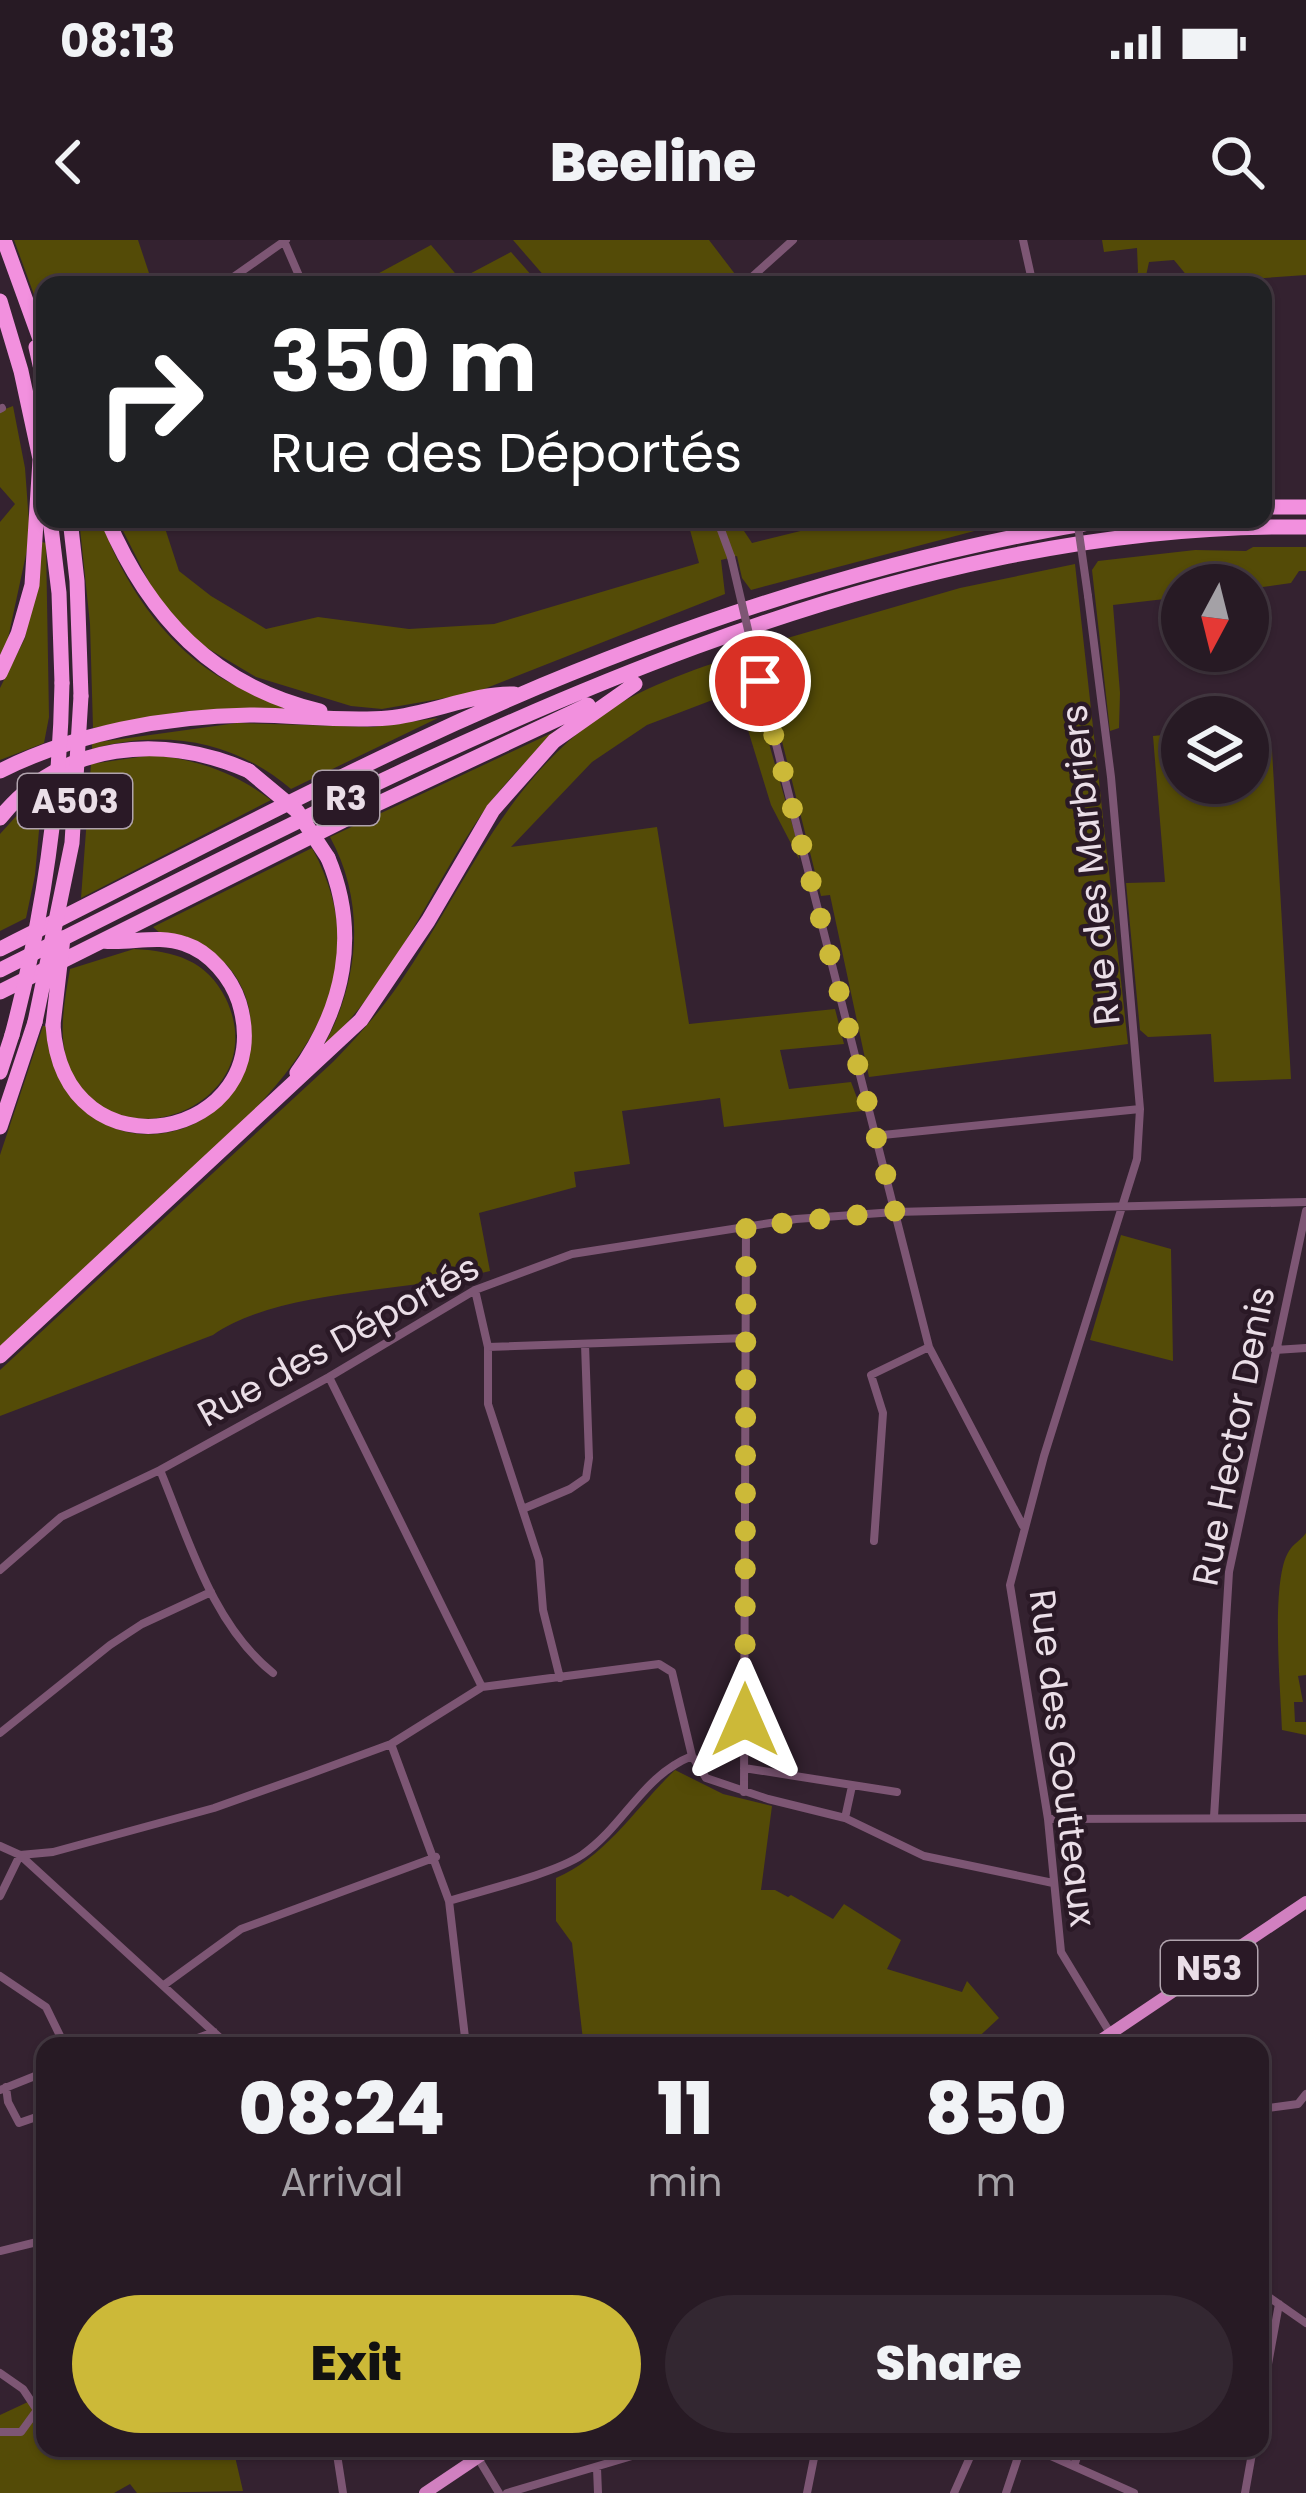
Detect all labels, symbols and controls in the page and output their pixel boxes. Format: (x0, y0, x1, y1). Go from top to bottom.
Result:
text: 08:13 (60, 10, 175, 73)
text: Beeline (550, 124, 756, 200)
icon: back (36, 129, 102, 195)
icon: search (1204, 129, 1270, 195)
text: 350 m (270, 303, 537, 420)
icon: right (72, 324, 228, 480)
text: Rue des Déportés (270, 415, 742, 491)
north arrow (1161, 564, 1269, 672)
map controls (1161, 564, 1269, 804)
pin (709, 630, 811, 732)
icon: arrive (727, 648, 793, 714)
button: layers (1161, 696, 1269, 804)
street label: Rue des Marbriers (1048, 702, 1133, 1028)
road number: R3 (313, 771, 379, 825)
road number: A503 (18, 774, 132, 828)
street label: Rue des Déportés (188, 1242, 488, 1439)
street label: Rue Hector Denis (1179, 1282, 1287, 1590)
street label: Rue des Goutteaux (1017, 1587, 1108, 1929)
position arrow (682, 1657, 808, 1783)
road number: N53 (1161, 1941, 1257, 1995)
text: 08:24 (238, 2058, 445, 2159)
text: 11 (657, 2058, 713, 2159)
text: 850 (925, 2058, 1066, 2159)
text: Arrival (280, 2155, 403, 2210)
text: min (648, 2155, 723, 2210)
text: m (976, 2155, 1016, 2210)
button: Exit (72, 2295, 641, 2433)
button: Share (665, 2295, 1233, 2433)

